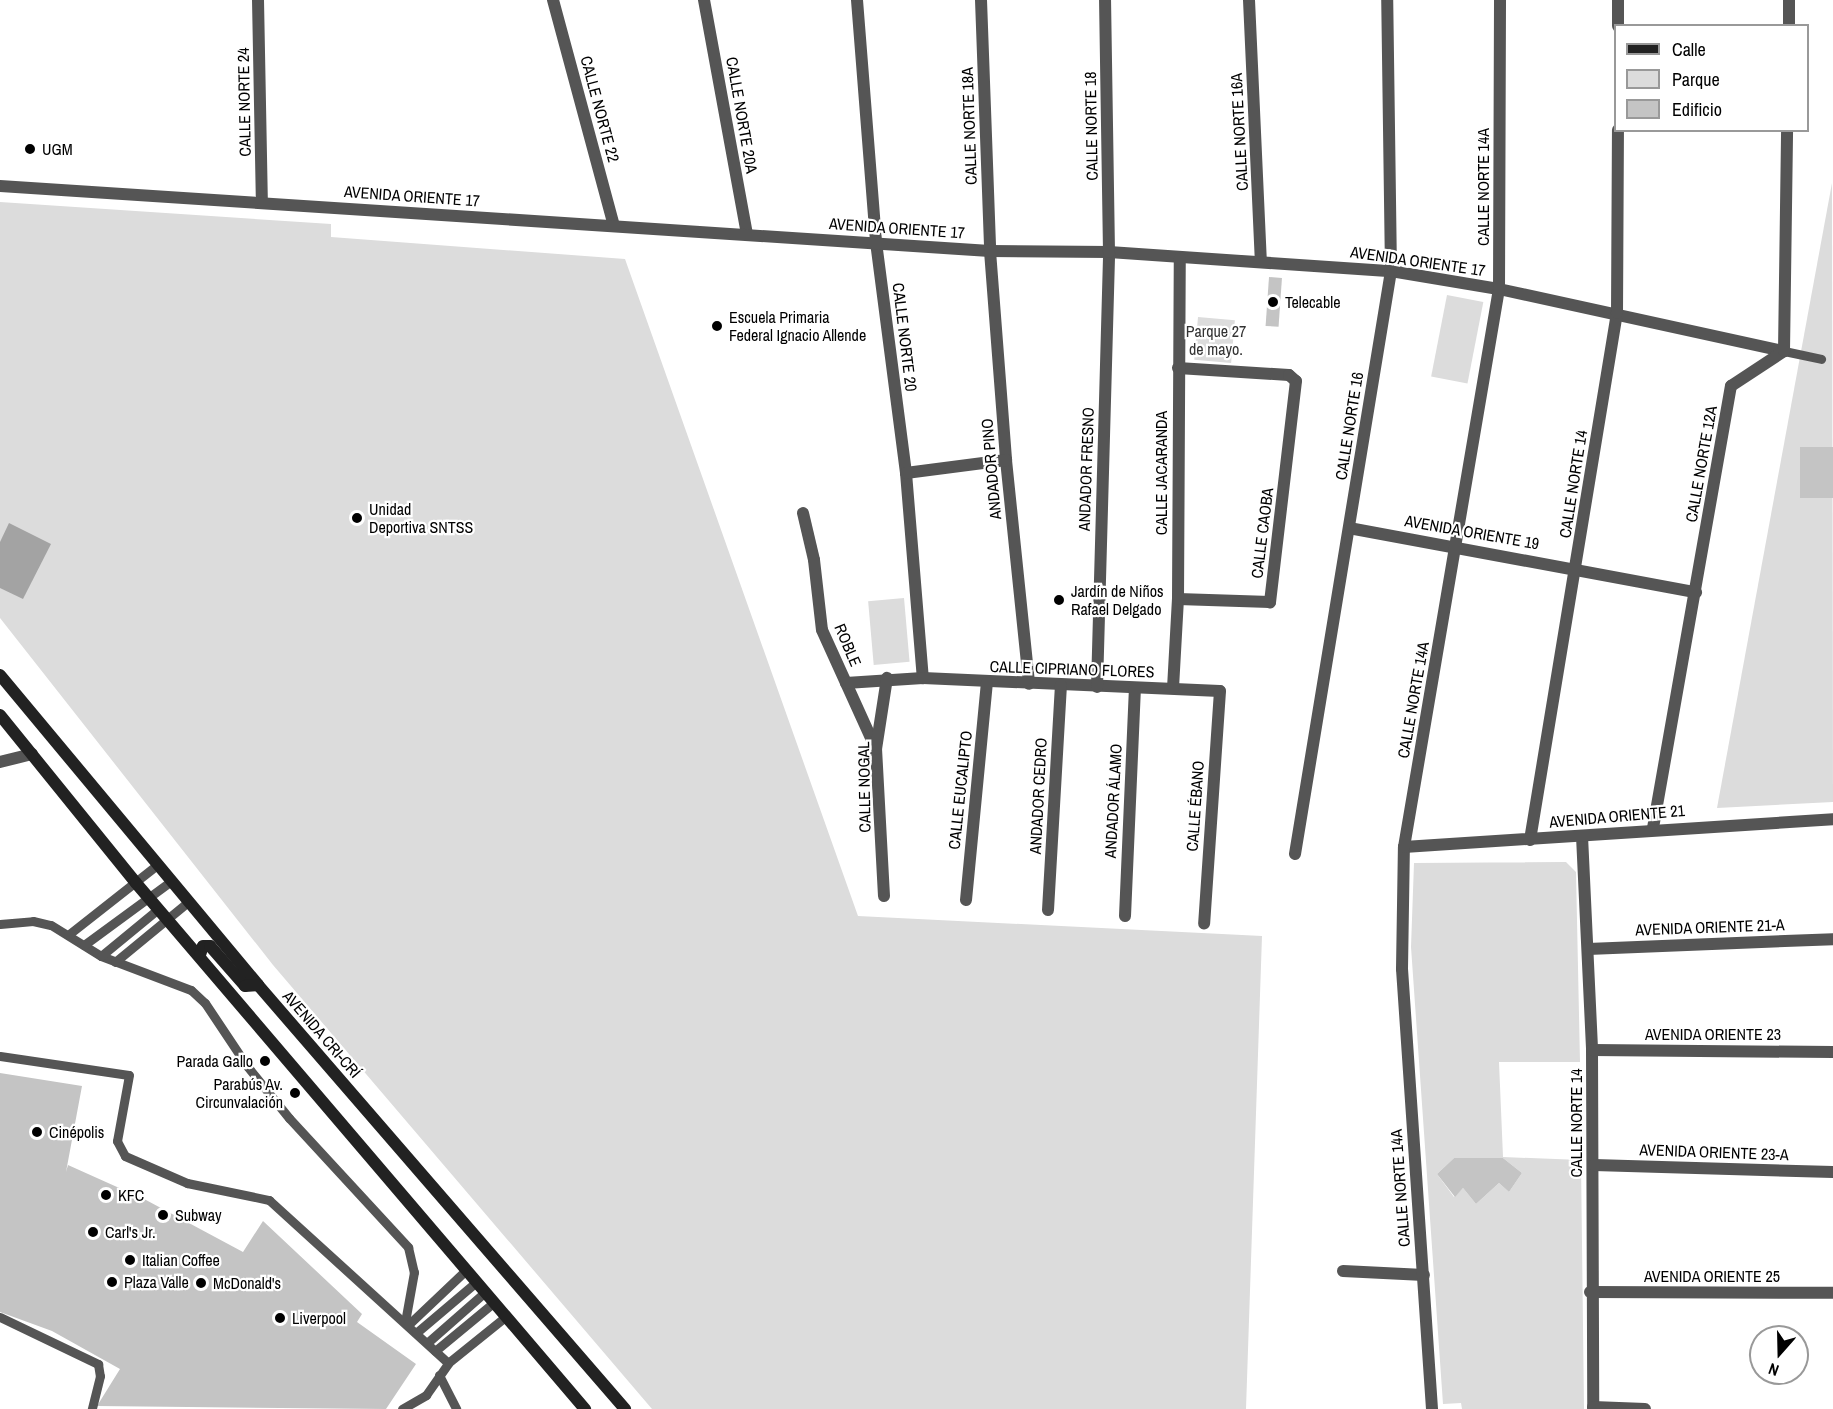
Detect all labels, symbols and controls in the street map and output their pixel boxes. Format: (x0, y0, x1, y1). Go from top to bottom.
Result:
legend (1614, 24, 1809, 132)
text: Calle (1672, 37, 1706, 62)
street label: CALLE NORTE 24 (233, 47, 255, 157)
street label: CALLE NORTE 22 (577, 54, 623, 164)
street label: CALLE NORTE 20A (722, 55, 762, 175)
street label: CALLE NORTE 18A (957, 67, 981, 185)
text: Parque (1672, 67, 1720, 92)
street label: CALLE NORTE 18 (1080, 71, 1102, 181)
street label: CALLE NORTE 16A (1226, 73, 1252, 191)
text: Edificio (1672, 97, 1722, 122)
street label: CALLE NORTE 14A (1473, 128, 1493, 246)
place label: UGM (42, 139, 73, 159)
marker: UGM (23, 142, 37, 156)
street label: AVENIDA ORIENTE 17 (343, 182, 481, 210)
street label: AVENIDA ORIENTE 17 (828, 214, 966, 242)
street label: AVENIDA ORIENTE 17 (1349, 242, 1487, 280)
street label: CALLE NORTE 20 (889, 282, 921, 392)
place label: Telecable (1285, 292, 1340, 312)
marker: Telecable (1266, 295, 1280, 309)
place label: Escuela Primaria Federal Ignacio Allende (729, 307, 867, 345)
marker: Escuela Primaria Federal Ignacio Allende (710, 319, 724, 333)
park label: Parque 27 de mayo. (1186, 321, 1246, 359)
street label: CALLE NORTE 16 (1331, 371, 1367, 481)
street label: CALLE NORTE 12A (1681, 404, 1721, 524)
street label: ANDADOR FRESNO (1074, 407, 1098, 531)
street label: CALLE JACARANDA (1151, 411, 1171, 535)
street label: ANDADOR PINO (977, 418, 1005, 520)
street label: CALLE NORTE 14 (1555, 429, 1591, 539)
street label: CALLE CAOBA (1247, 487, 1277, 579)
place label: Unidad Deportiva SNTSS (369, 499, 473, 537)
marker: Unidad Deportiva SNTSS (350, 511, 364, 525)
street label: AVENIDA ORIENTE 19 (1403, 511, 1541, 553)
place label: Jardín de Niños Rafael Delgado (1071, 581, 1164, 619)
marker: Jardín de Niños Rafael Delgado (1052, 593, 1066, 607)
street label: ROBLE (830, 621, 866, 669)
street label: CALLE NORTE 14A (1393, 640, 1433, 760)
street label: CALLE CIPRIANO FLORES (989, 657, 1155, 681)
street label: CALLE EUCALIPTO (944, 730, 976, 850)
street label: ANDADOR CEDRO (1025, 737, 1051, 855)
street label: CALLE NOGAL (854, 741, 874, 833)
street label: ANDADOR ÁLAMO (1100, 743, 1126, 859)
street label: CALLE ÉBANO (1182, 760, 1208, 852)
street label: AVENIDA ORIENTE 21 (1548, 800, 1686, 832)
street label: AVENIDA ORIENTE 21-A (1635, 915, 1785, 939)
street label: AVENIDA CRI-CRÍ (279, 986, 365, 1082)
street label: AVENIDA ORIENTE 23 (1645, 1024, 1781, 1044)
place label: Parada Gallo (176, 1051, 253, 1071)
marker: Parada Gallo (258, 1054, 272, 1068)
street label: CALLE NORTE 14 (1566, 1068, 1586, 1178)
place label: Parabús Av. Circunvalación (195, 1074, 283, 1112)
marker: Parabús Av. Circunvalación (288, 1086, 302, 1100)
place label: Cinépolis (49, 1122, 104, 1142)
marker: Cinépolis (30, 1125, 44, 1139)
street label: CALLE NORTE 14A (1386, 1129, 1414, 1247)
street label: AVENIDA ORIENTE 23-A (1639, 1140, 1789, 1164)
place label: KFC (118, 1185, 144, 1205)
marker: KFC (99, 1188, 113, 1202)
place label: Subway (175, 1205, 222, 1225)
marker: Subway (156, 1208, 170, 1222)
place label: Carl's Jr. (105, 1222, 156, 1242)
marker: Carl's Jr. (86, 1225, 100, 1239)
place label: Italian Coffee (142, 1250, 220, 1270)
marker: Italian Coffee (123, 1253, 137, 1267)
street label: AVENIDA ORIENTE 25 (1644, 1266, 1780, 1286)
place label: Plaza Valle (124, 1272, 189, 1292)
place label: McDonald's (213, 1273, 281, 1293)
marker: Plaza Valle (105, 1275, 119, 1289)
marker: McDonald's (194, 1276, 208, 1290)
place label: Liverpool (292, 1308, 346, 1328)
marker: Liverpool (273, 1311, 287, 1325)
north arrow (1749, 1325, 1809, 1385)
text: N (1765, 1358, 1782, 1382)

